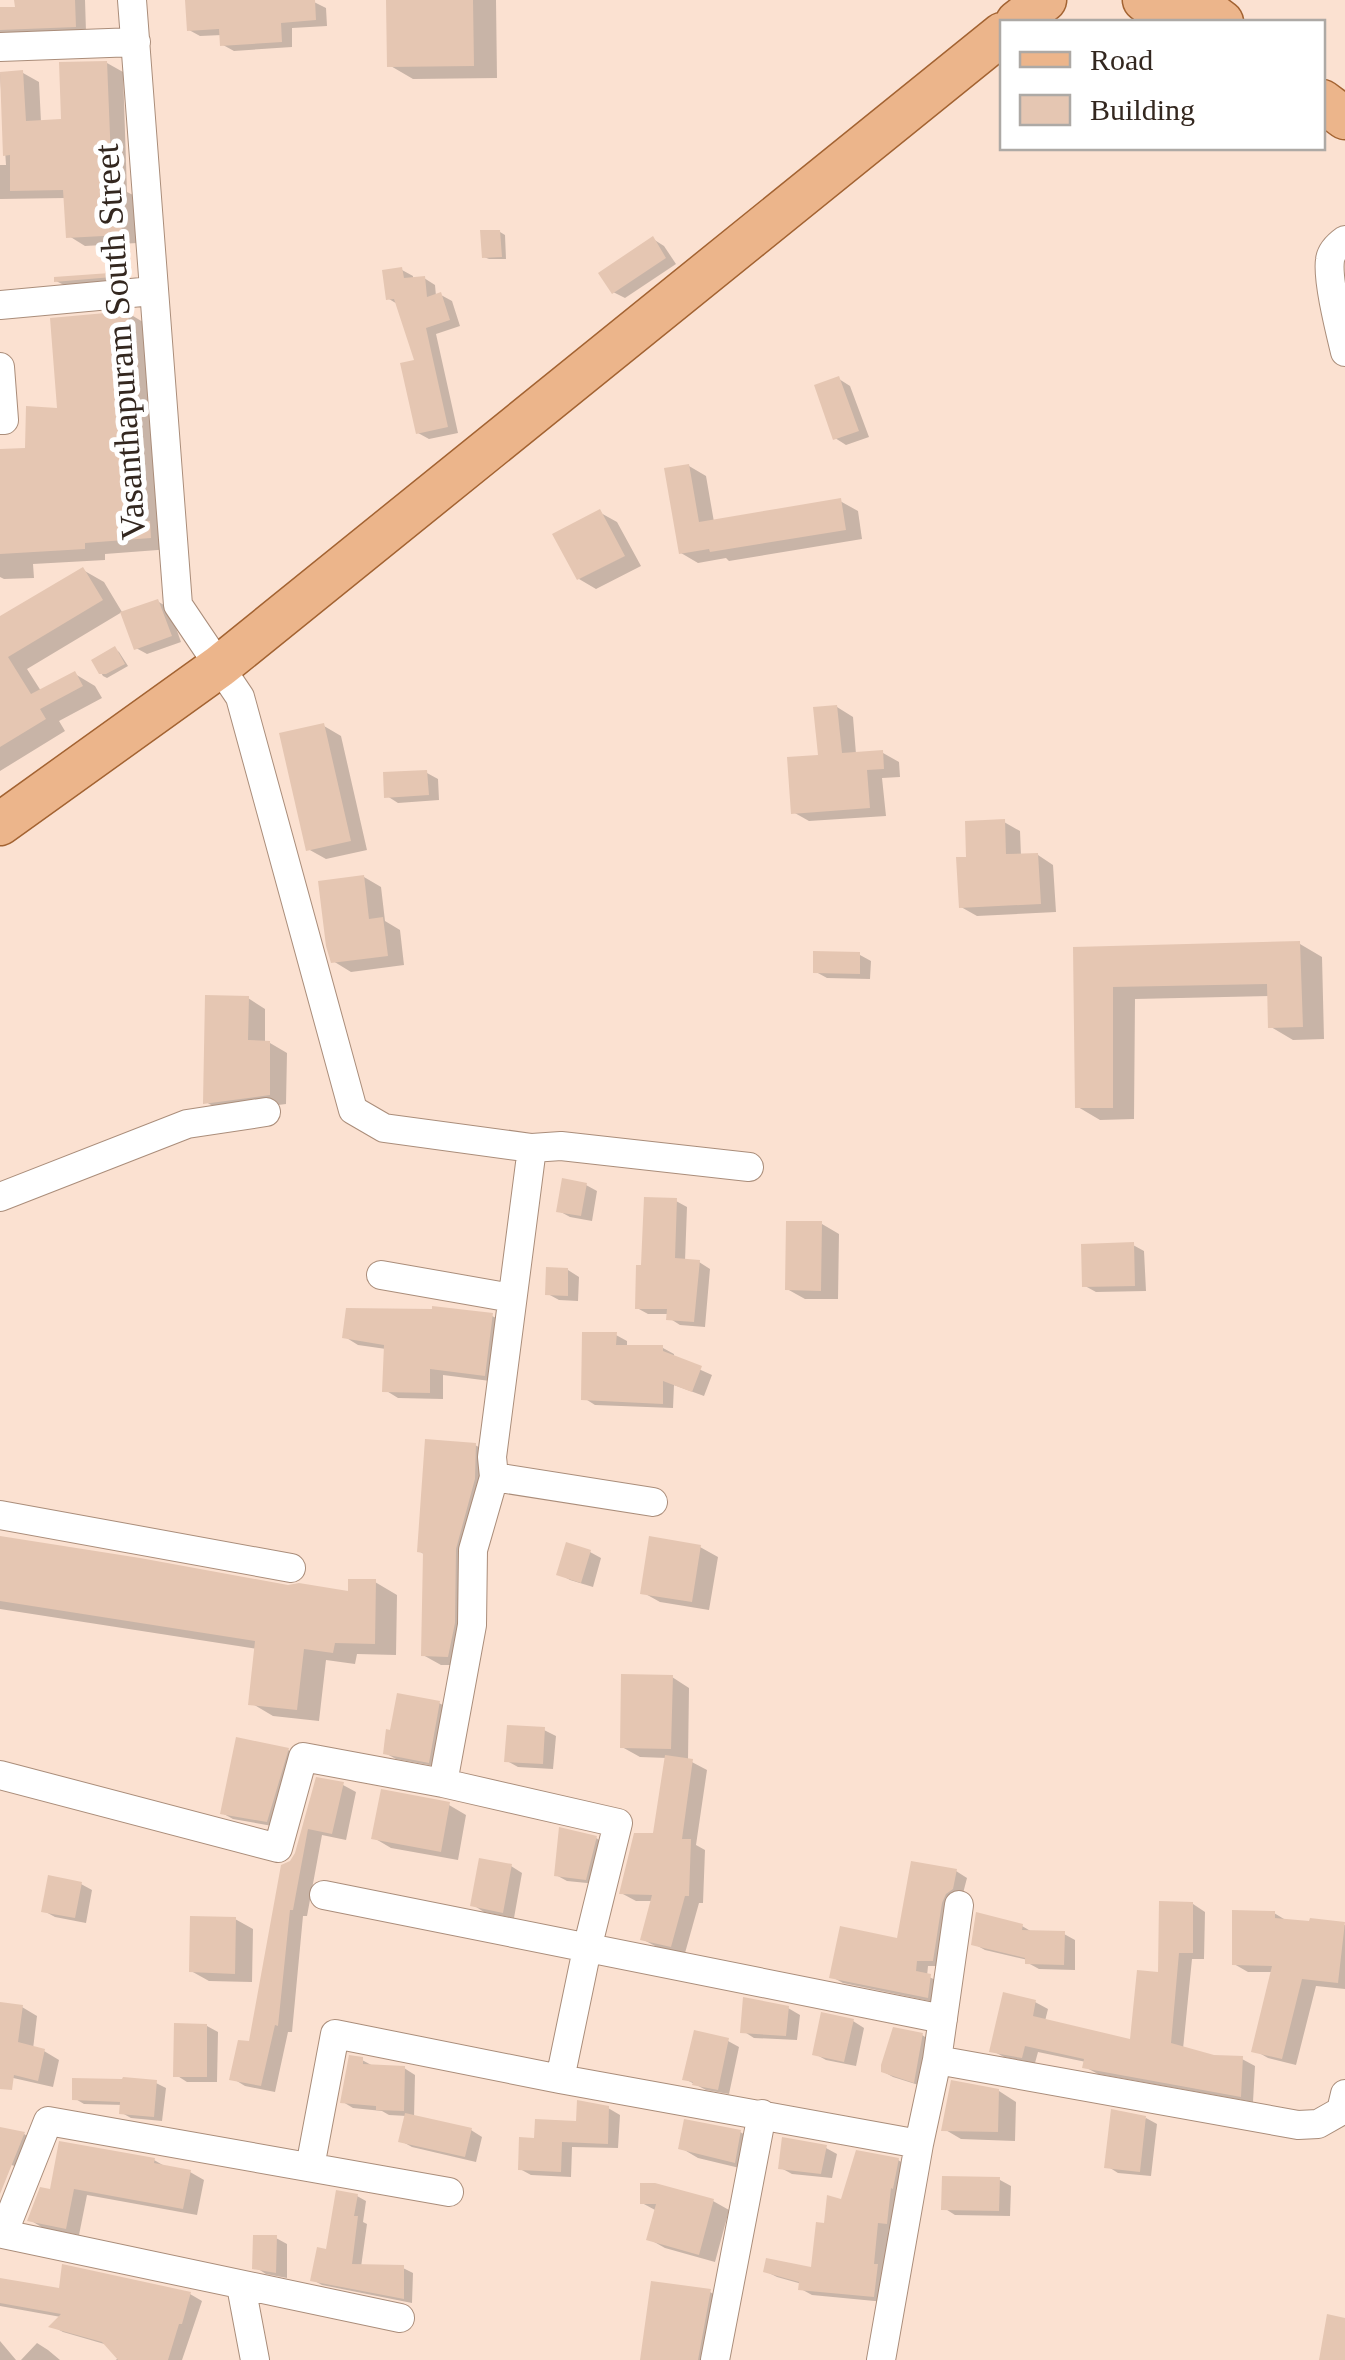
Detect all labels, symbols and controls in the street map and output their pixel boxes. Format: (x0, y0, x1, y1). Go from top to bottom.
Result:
legend (1000, 20, 1325, 150)
text: Road (1090, 43, 1153, 76)
text: Building (1090, 93, 1195, 126)
street label: Vasanthapuram South Street (87, 143, 153, 541)

